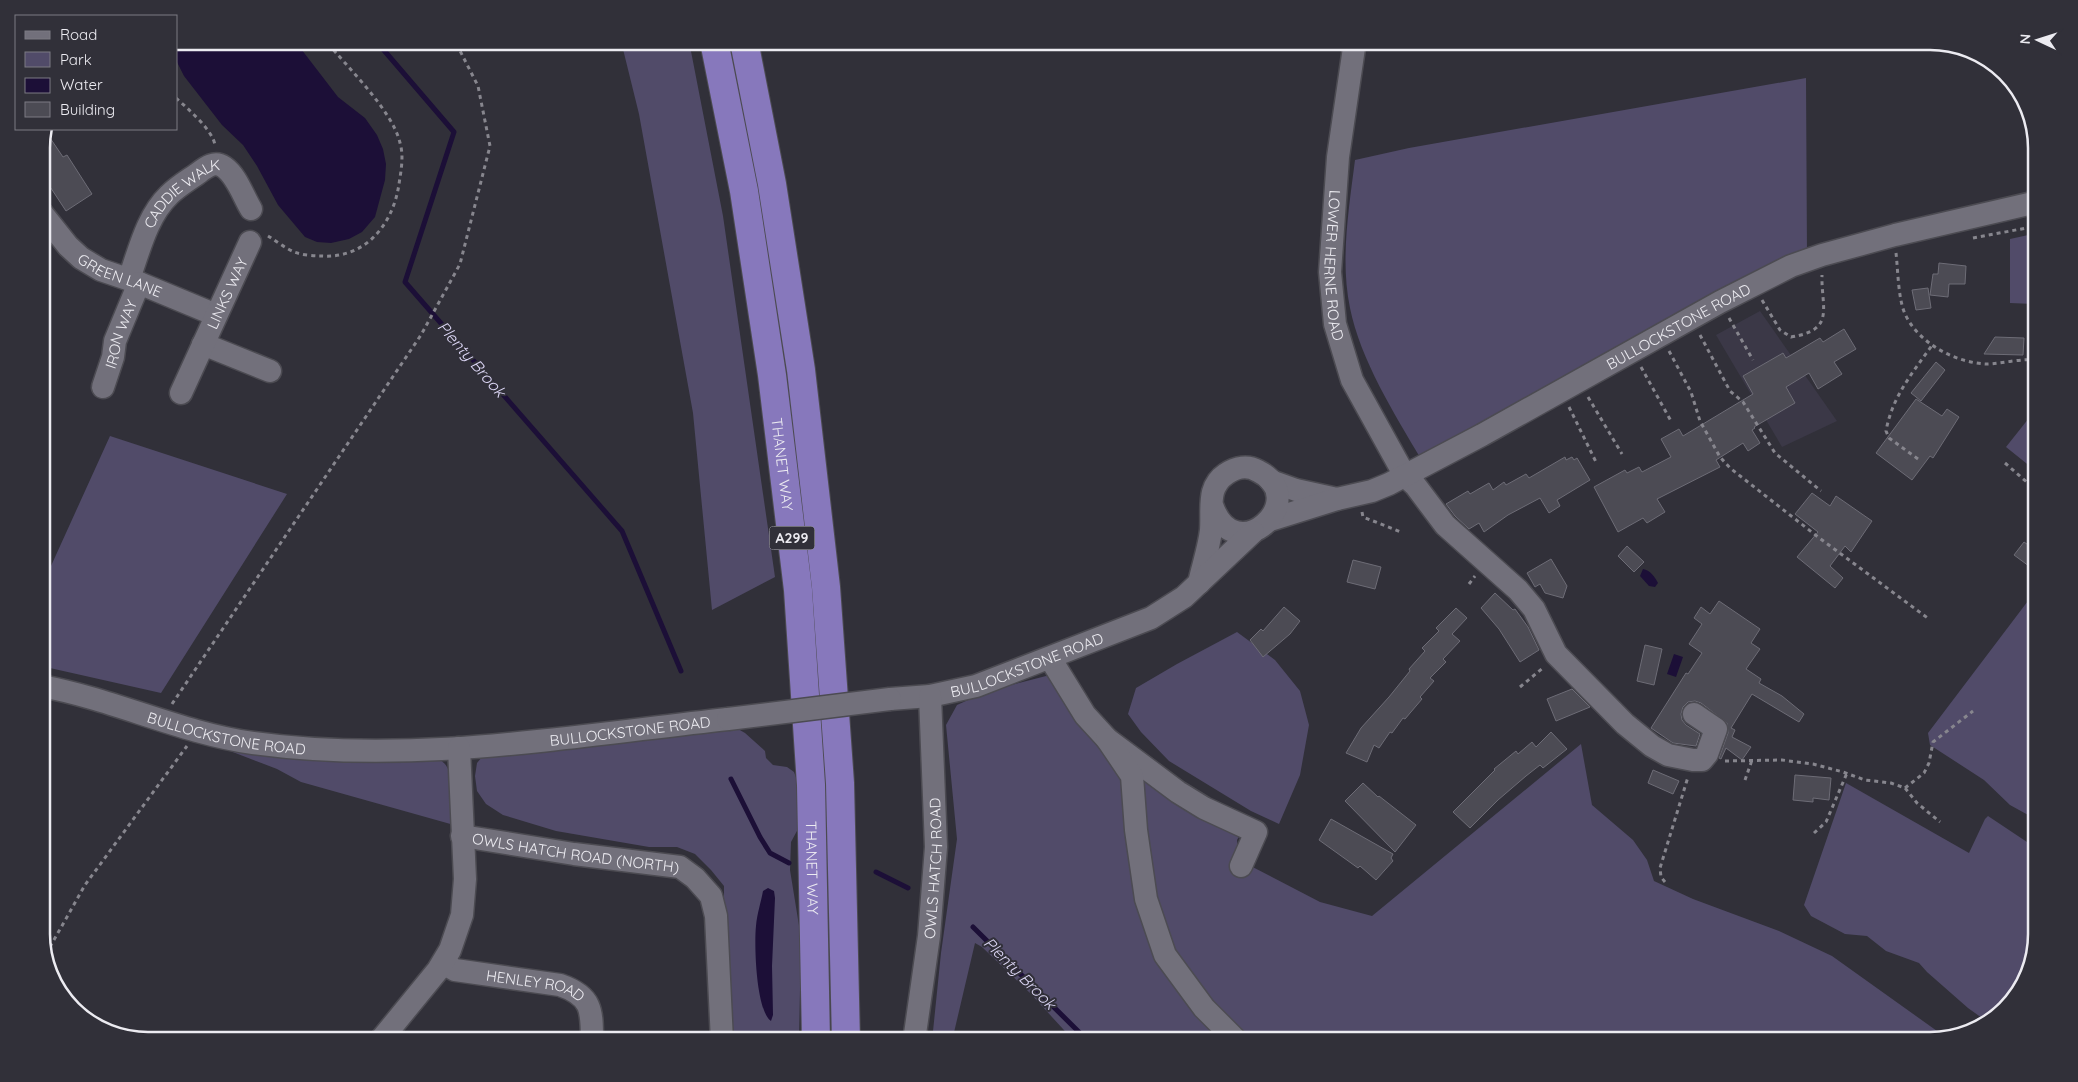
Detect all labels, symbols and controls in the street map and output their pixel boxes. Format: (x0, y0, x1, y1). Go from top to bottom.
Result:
legend (15, 15, 178, 130)
north arrow (2013, 15, 2063, 65)
text: Road (60, 25, 97, 44)
text: N (2016, 33, 2034, 45)
text: Park (60, 50, 92, 69)
text: Water (60, 75, 103, 94)
text: Building (60, 100, 115, 119)
street label: CADDIE WALK (139, 154, 221, 231)
street label: LOWER HERNE ROAD (1320, 189, 1349, 343)
street label: GREEN LANE (74, 249, 165, 301)
street label: LINKS WAY (202, 254, 252, 332)
street label: BULLOCKSTONE ROAD (1603, 279, 1754, 373)
street label: IRON WAY (100, 296, 141, 371)
water label: Plenty Brook (434, 317, 511, 402)
street label: THANET WAY (768, 417, 798, 513)
road number: A299 (770, 526, 814, 550)
street label: BULLOCKSTONE ROAD (949, 628, 1106, 701)
street label: BULLOCKSTONE ROAD (145, 707, 307, 758)
street label: BULLOCKSTONE ROAD (549, 712, 712, 749)
street label: OWLS HATCH ROAD (919, 797, 946, 940)
street label: THANET WAY (802, 821, 823, 916)
street label: OWLS HATCH ROAD (NORTH) (471, 828, 680, 876)
water label: Plenty Brook (980, 933, 1061, 1014)
street label: HENLEY ROAD (485, 965, 589, 1005)

